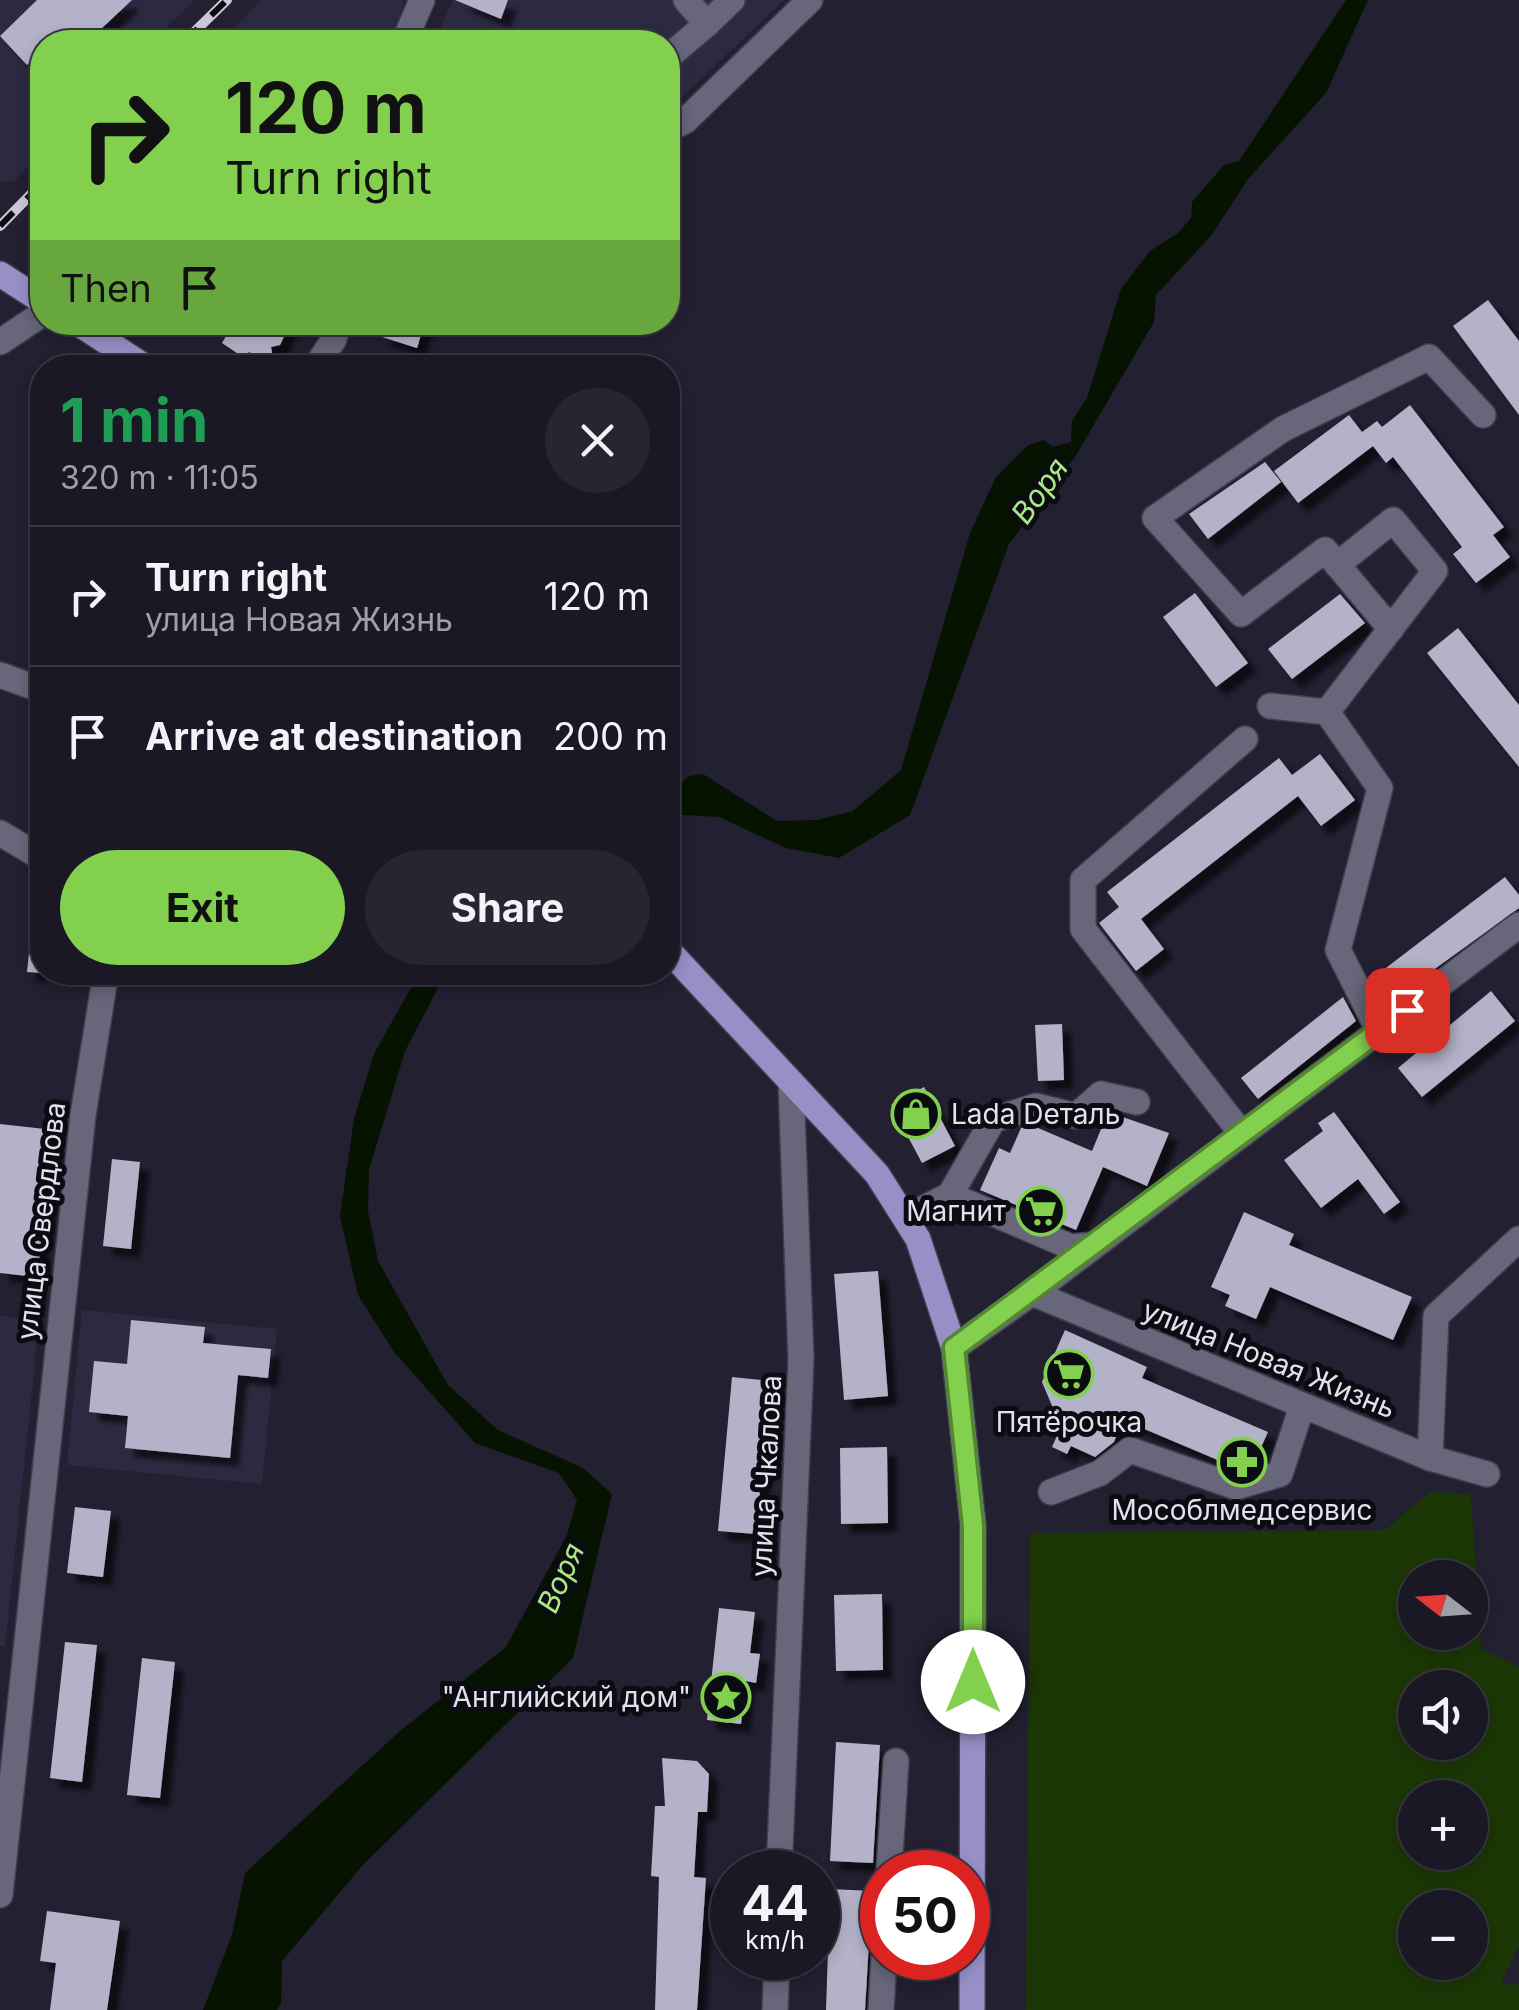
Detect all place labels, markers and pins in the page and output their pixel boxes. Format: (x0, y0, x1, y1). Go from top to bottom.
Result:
pin (1365, 968, 1450, 1053)
shop icon: Lada Dеталь (890, 1088, 942, 1140)
place label: Lada Dеталь (951, 1097, 1120, 1131)
supermarket icon: Магнит (1015, 1185, 1067, 1237)
place label: Магнит (906, 1194, 1006, 1228)
supermarket icon: Пятёрочка (1043, 1348, 1095, 1400)
place label: Пятёрочка (996, 1405, 1142, 1439)
pharmacy icon: Мособлмедсервис (1216, 1436, 1268, 1488)
place label: Мособлмедсервис (1112, 1493, 1372, 1527)
place icon: "Английский дом" (700, 1671, 752, 1723)
place label: "Английский дом" (442, 1680, 691, 1714)

